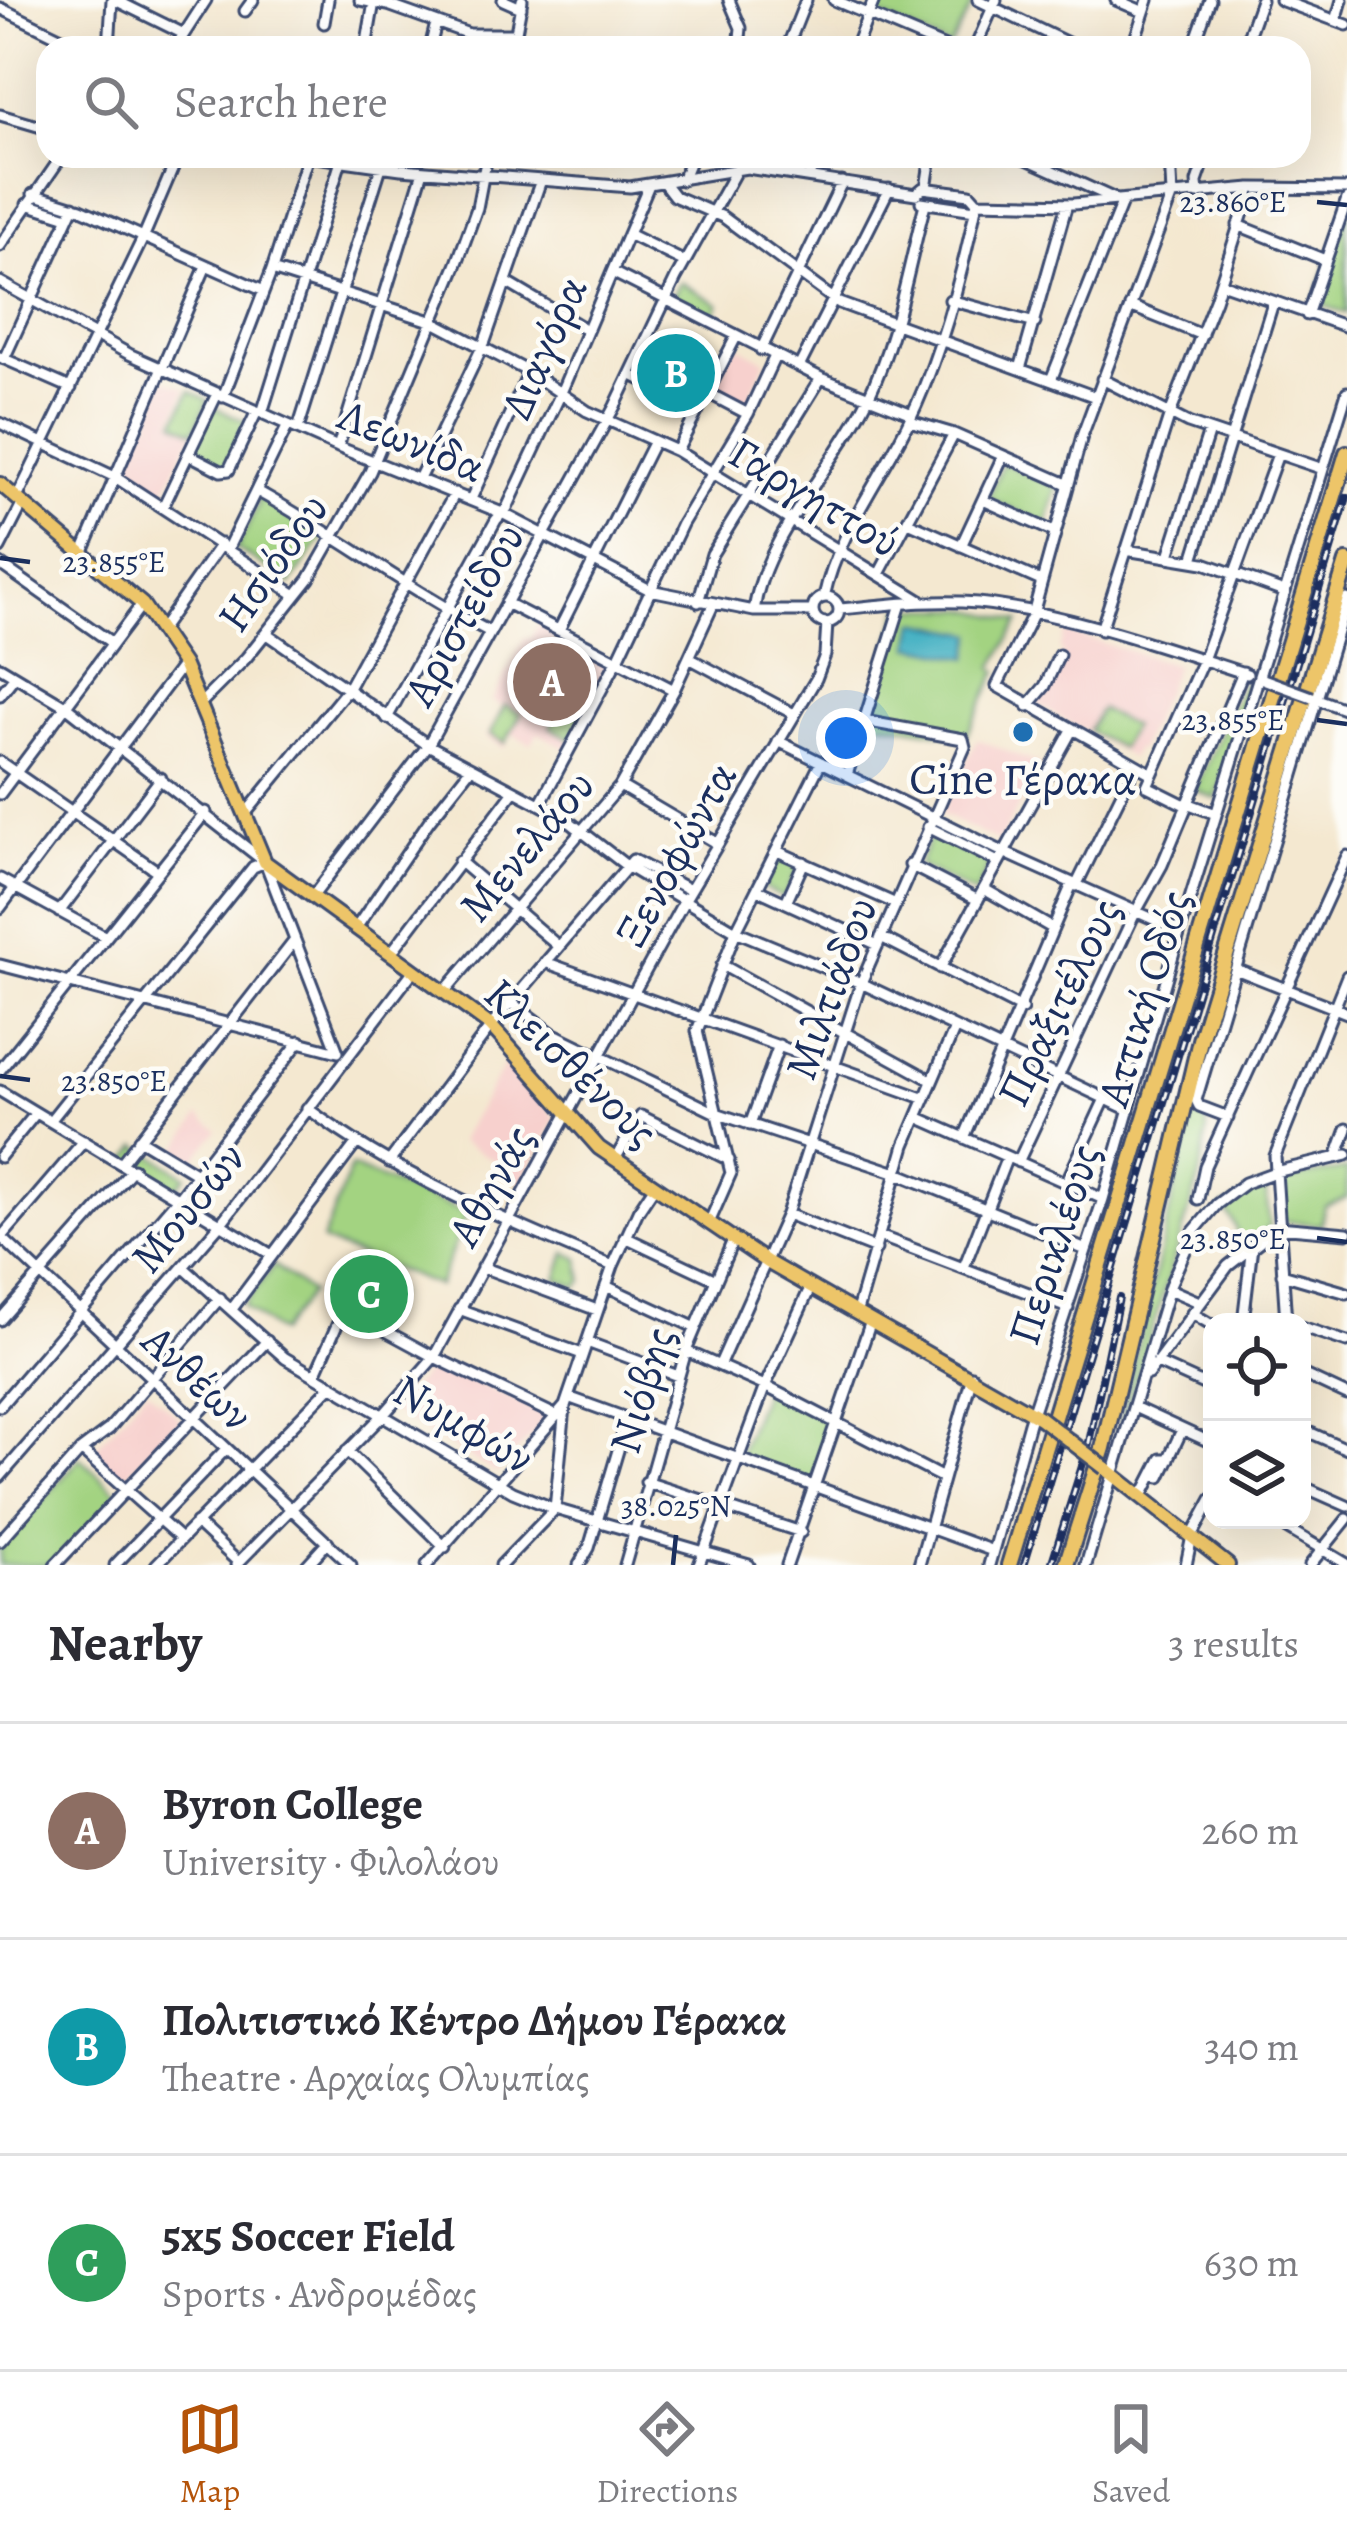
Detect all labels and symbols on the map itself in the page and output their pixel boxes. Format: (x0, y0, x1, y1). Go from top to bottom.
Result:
text: 23.860°E (1179, 182, 1287, 222)
street label: Διαγόρα (485, 266, 603, 428)
pin: B (637, 328, 715, 418)
street label: Λεωνίδα (329, 383, 494, 498)
street label: Γαργηττού (717, 421, 912, 572)
street label: Ησιόδου (203, 481, 343, 644)
street label: Αριστείδου (388, 512, 539, 718)
text: 23.855°E (62, 542, 166, 582)
pin: A (513, 637, 591, 727)
text: 23.855°E (1181, 700, 1285, 740)
your location (816, 708, 876, 768)
marker: Cine Γέρακα (1010, 719, 1036, 745)
place label: Cine Γέρακα (909, 748, 1137, 810)
street label: Ξενοφώντα (600, 751, 752, 958)
street label: Μενελάου (445, 756, 609, 935)
street label: Αττική Οδός (1081, 883, 1206, 1115)
street label: Πραξιτέλους (982, 888, 1136, 1117)
street label: Μιλτιάδου (769, 889, 892, 1088)
street label: Κλεισθένους (470, 964, 672, 1162)
text: 23.850°E (61, 1061, 167, 1101)
street label: Αθηνάς (432, 1114, 549, 1258)
street label: Μουσών (116, 1129, 260, 1286)
street label: Περικλέους (992, 1136, 1116, 1353)
text: 23.850°E (1180, 1219, 1286, 1259)
pin: C (330, 1249, 408, 1339)
street label: Ανθέων (128, 1310, 266, 1445)
street label: Νιόβης (593, 1319, 690, 1461)
street label: Νυμφών (382, 1359, 545, 1489)
text: 38.025°N (621, 1486, 731, 1526)

